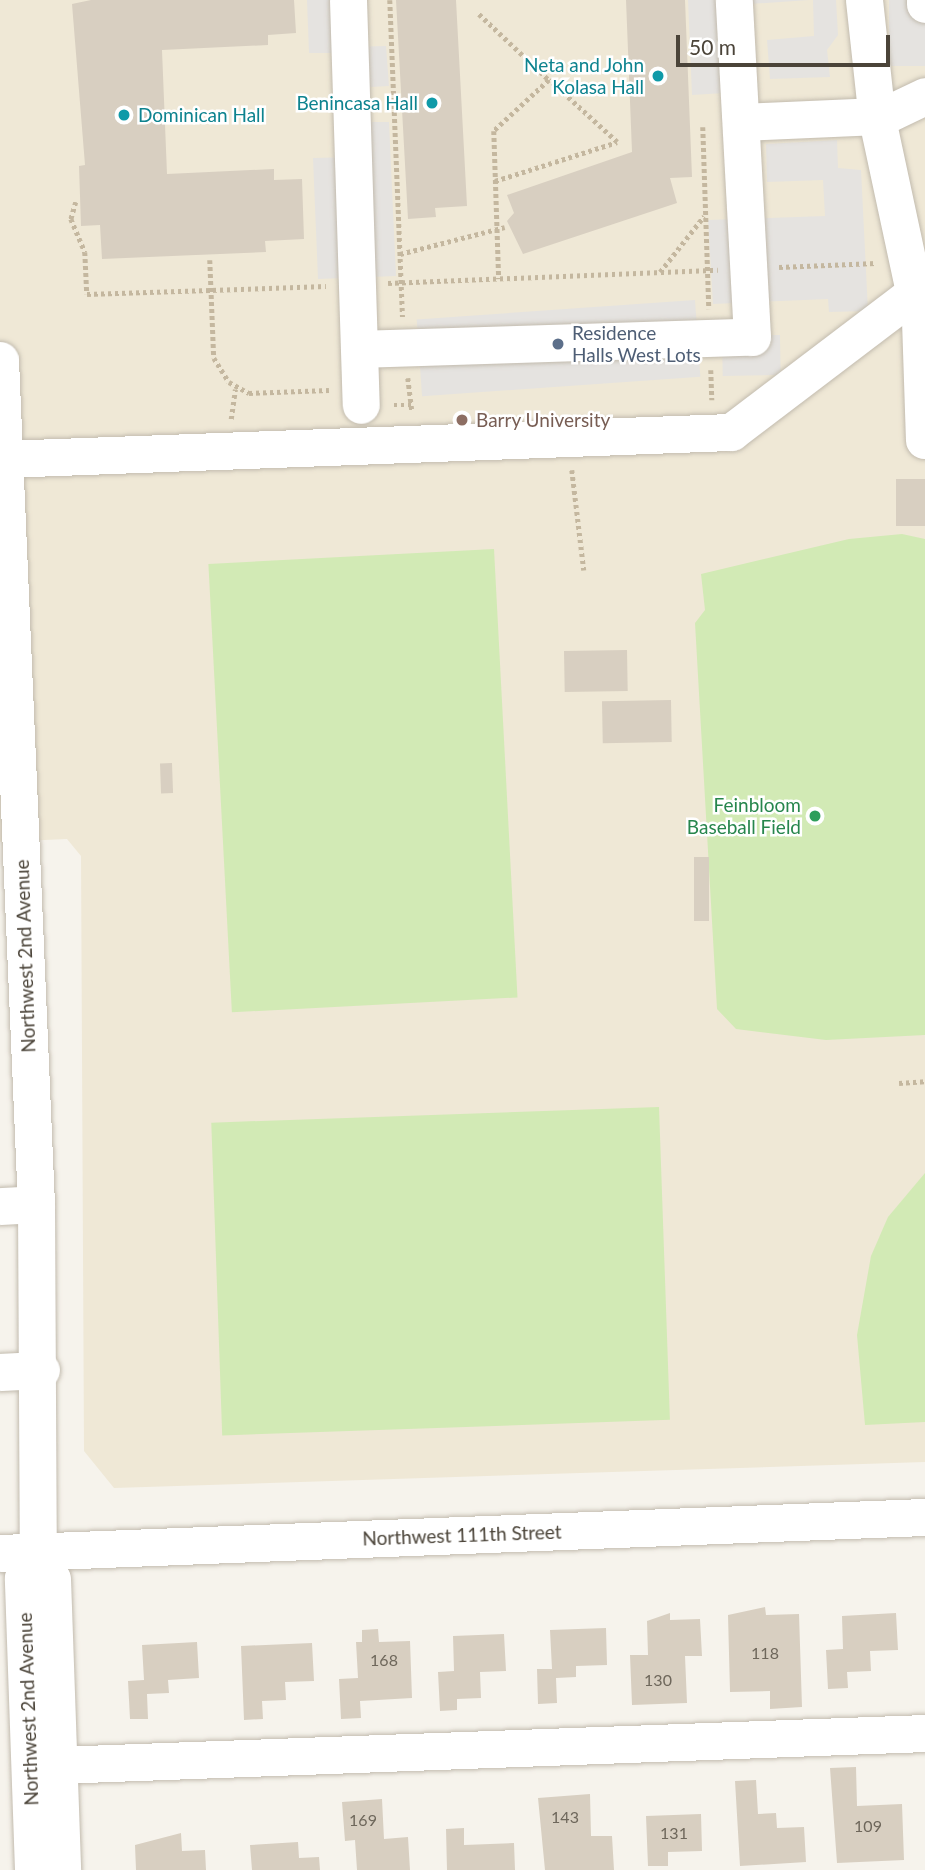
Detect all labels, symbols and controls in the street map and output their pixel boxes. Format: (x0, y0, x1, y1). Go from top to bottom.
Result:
scale bar (680, 21, 894, 65)
text: 50 m (689, 34, 736, 59)
place label: Neta and John Kolasa Hall (523, 54, 644, 98)
marker: Neta and John Kolasa Hall (650, 68, 666, 84)
place label: Benincasa Hall (296, 92, 418, 114)
marker: Benincasa Hall (424, 95, 440, 111)
place label: Dominican Hall (138, 104, 265, 126)
marker: Dominican Hall (116, 107, 132, 123)
place label: Residence Halls West Lots (572, 322, 701, 366)
marker: Residence Halls West Lots (550, 336, 566, 352)
place label: Barry University (476, 409, 611, 431)
marker: Barry University (454, 412, 470, 428)
place label: Feinbloom Baseball Field (687, 794, 801, 838)
marker: Feinbloom Baseball Field (807, 808, 823, 824)
street label: Northwest 2nd Avenue (10, 859, 40, 1053)
street label: Northwest 111th Street (362, 1520, 562, 1550)
street label: Northwest 2nd Avenue (13, 1612, 43, 1806)
house number: 118 (751, 1643, 779, 1663)
house number: 168 (370, 1650, 398, 1670)
house number: 130 (644, 1670, 672, 1690)
house number: 143 (551, 1807, 579, 1827)
house number: 169 (349, 1810, 377, 1830)
house number: 109 (854, 1816, 882, 1836)
house number: 131 (660, 1823, 688, 1843)

